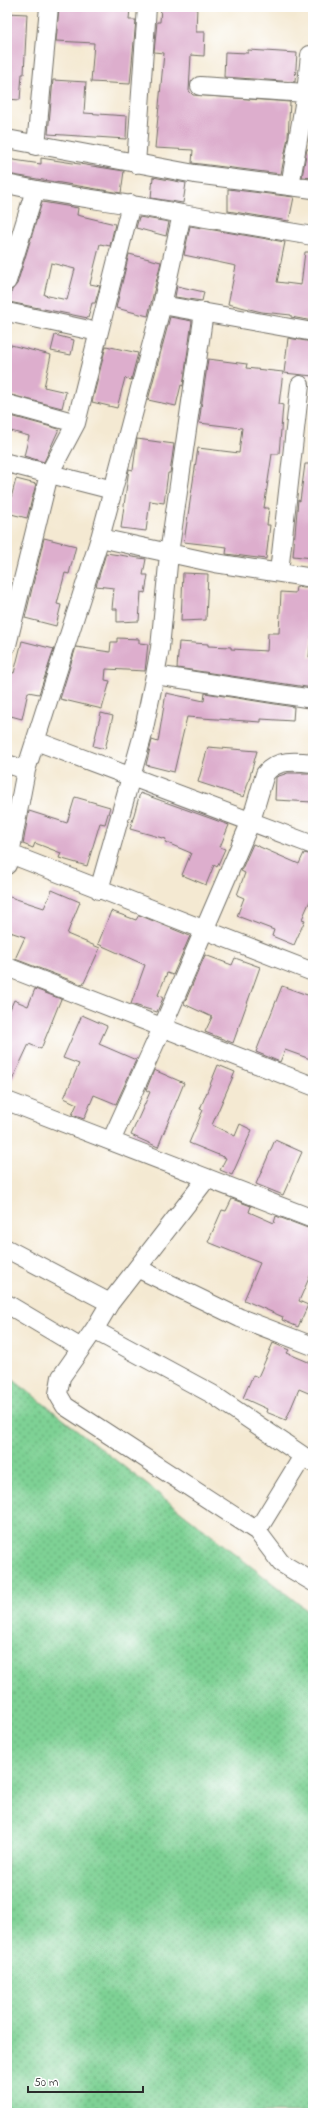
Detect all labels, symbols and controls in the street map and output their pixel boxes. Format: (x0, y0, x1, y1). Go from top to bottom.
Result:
scale bar (28, 2068, 143, 2094)
text: 50 m (34, 2074, 58, 2092)

